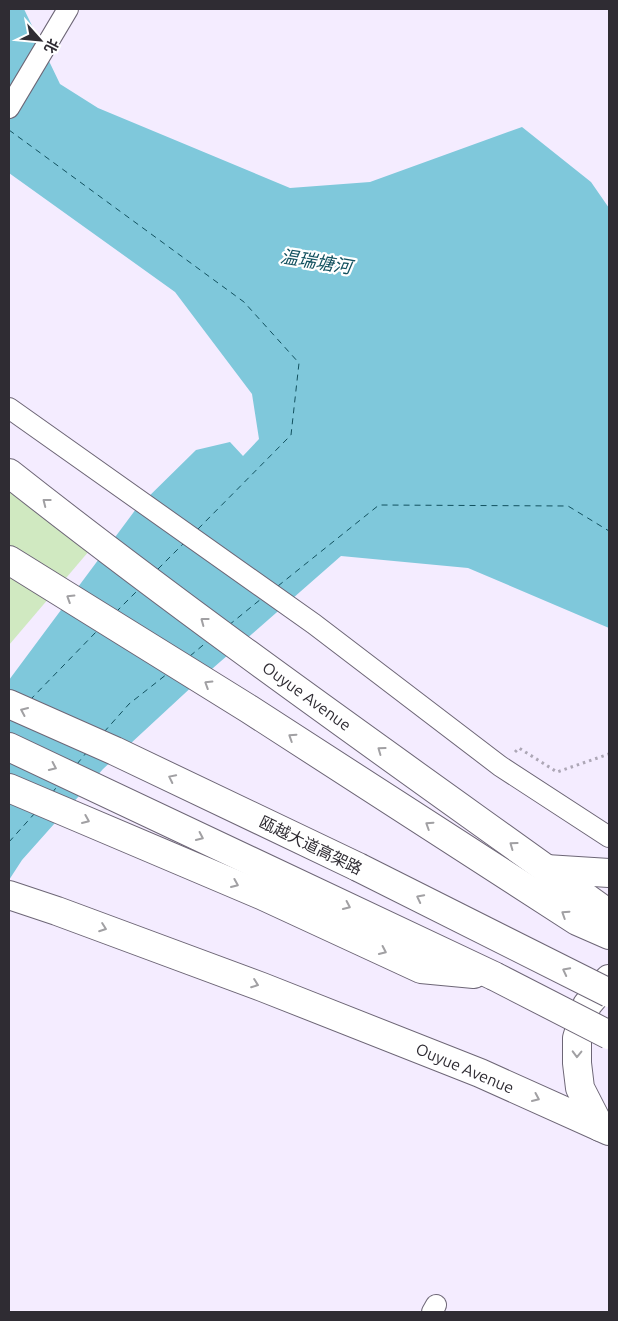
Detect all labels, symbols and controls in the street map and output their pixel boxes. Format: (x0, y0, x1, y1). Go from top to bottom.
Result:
north arrow (15, 15, 65, 65)
text: 北 (41, 36, 62, 56)
water label: 温瑞塘河 (279, 246, 356, 277)
one-way arrow (43, 500, 52, 508)
one-way arrow (66, 594, 75, 604)
one-way arrow (201, 619, 210, 627)
street label: Ouyue Avenue (259, 658, 355, 734)
one-way arrow (204, 680, 213, 690)
one-way arrow (20, 707, 29, 718)
one-way arrow (289, 734, 298, 743)
one-way arrow (377, 747, 387, 756)
one-way arrow (48, 761, 57, 772)
one-way arrow (168, 774, 177, 785)
street label: 瓯越大道高架路 (257, 812, 365, 878)
one-way arrow (81, 814, 90, 825)
one-way arrow (425, 822, 434, 832)
one-way arrow (195, 830, 204, 841)
one-way arrow (509, 842, 519, 851)
one-way arrow (230, 877, 239, 888)
one-way arrow (417, 894, 426, 904)
one-way arrow (342, 900, 351, 910)
one-way arrow (562, 910, 571, 920)
one-way arrow (98, 922, 107, 932)
one-way arrow (378, 945, 387, 956)
one-way arrow (562, 967, 571, 977)
one-way arrow (251, 978, 259, 988)
street label: Ouyue Avenue (413, 1039, 517, 1097)
one-way arrow (572, 1050, 582, 1058)
one-way arrow (531, 1092, 540, 1102)

